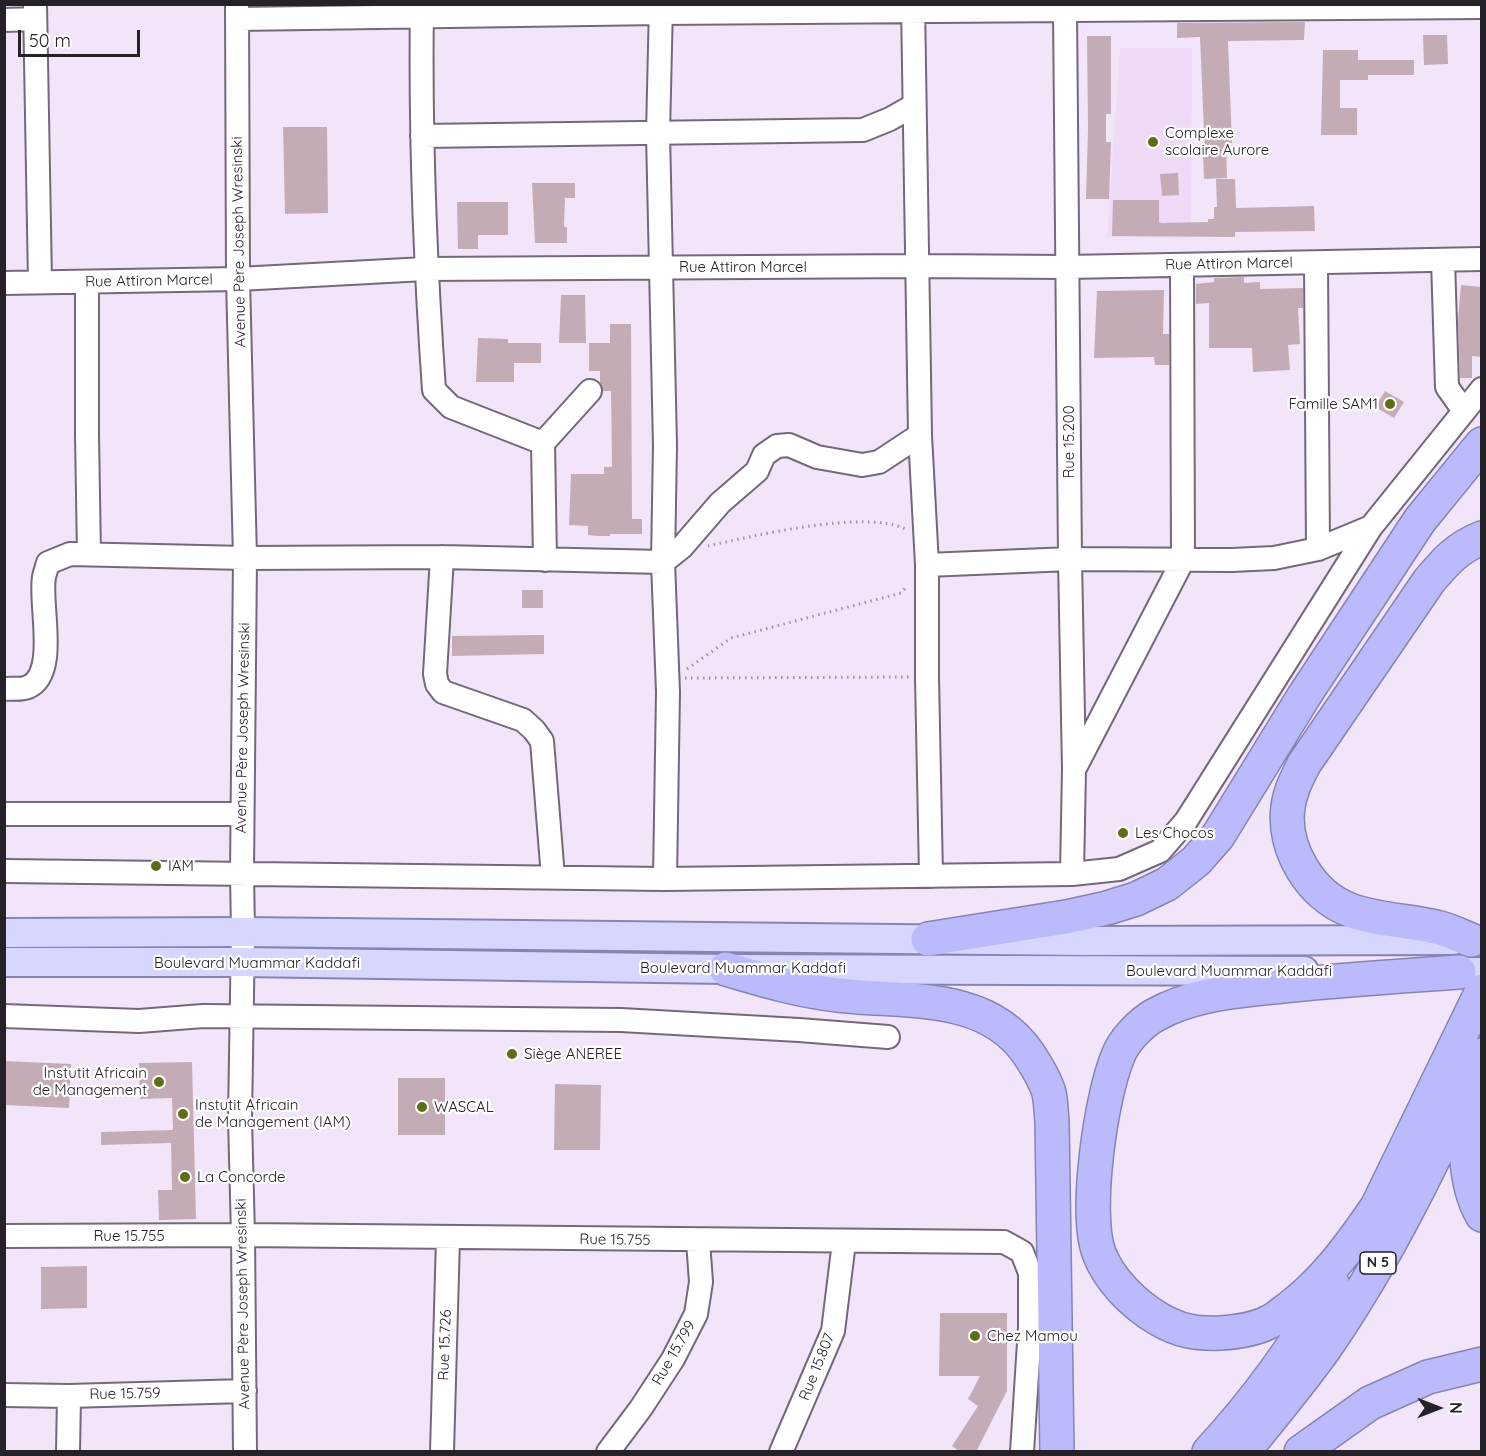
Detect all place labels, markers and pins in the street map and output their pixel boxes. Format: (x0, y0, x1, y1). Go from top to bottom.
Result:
place label: Complexe scolaire Aurore (1165, 124, 1269, 159)
marker: Complexe scolaire Aurore (1146, 135, 1160, 149)
place label: Famille SAM1 (1288, 395, 1378, 413)
marker: Famille SAM1 (1383, 397, 1397, 411)
place label: Les Chocos (1135, 824, 1214, 842)
marker: Les Chocos (1116, 826, 1130, 840)
place label: IAM (168, 857, 194, 875)
marker: IAM (149, 859, 163, 873)
place label: Siège ANEREE (524, 1045, 622, 1063)
marker: Siège ANEREE (505, 1047, 519, 1061)
place label: Instutit Africain de Management (33, 1064, 147, 1099)
marker: Instutit Africain de Management (152, 1075, 166, 1089)
place label: Instutit Africain de Management (IAM) (195, 1096, 351, 1131)
place label: WASCAL (434, 1098, 494, 1116)
marker: WASCAL (415, 1100, 429, 1114)
marker: Instutit Africain de Management (IAM) (176, 1107, 190, 1121)
place label: La Concorde (197, 1168, 286, 1186)
marker: La Concorde (178, 1170, 192, 1184)
place label: Chez Mamou (987, 1327, 1078, 1345)
marker: Chez Mamou (968, 1329, 982, 1343)

